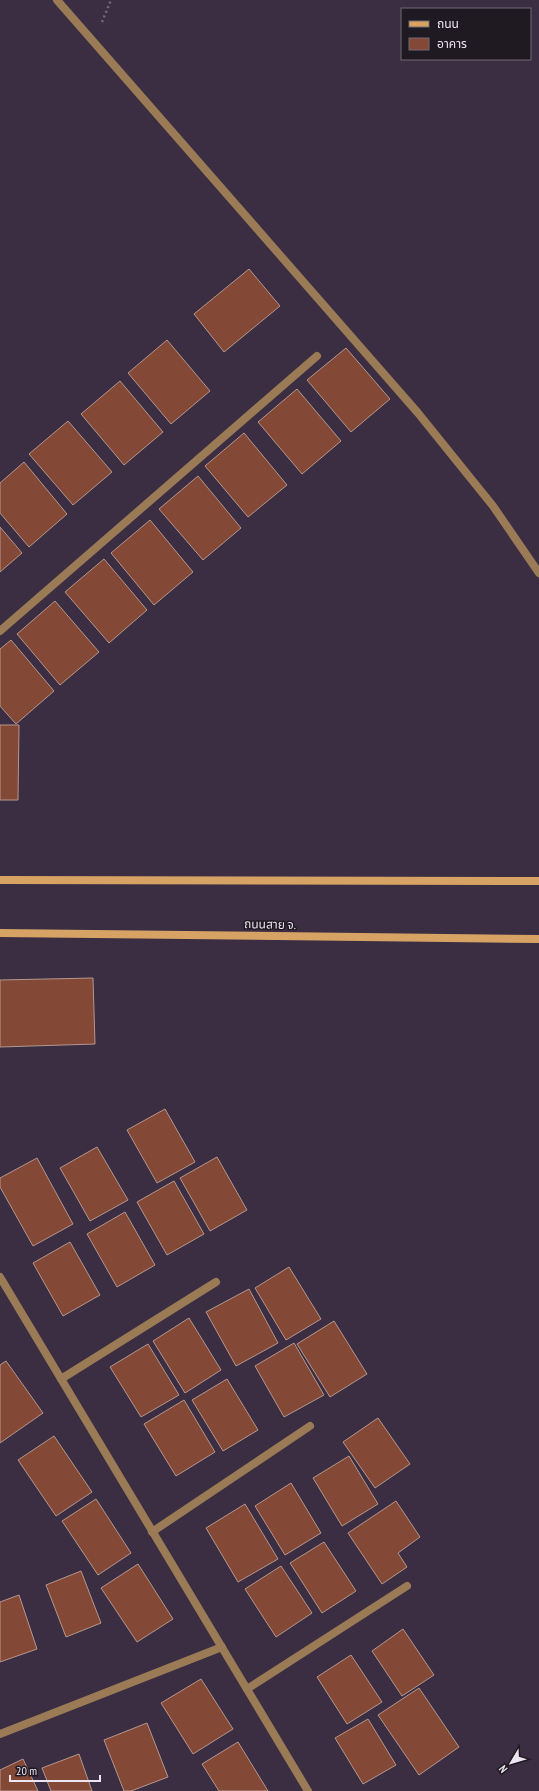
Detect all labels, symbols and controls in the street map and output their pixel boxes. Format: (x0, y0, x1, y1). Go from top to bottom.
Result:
legend (401, 8, 531, 60)
text: ถนน (437, 16, 459, 31)
text: อาคาร (437, 36, 467, 51)
street label: ถนนสาย จ. (244, 916, 296, 932)
north arrow (491, 1743, 531, 1783)
scale bar (10, 1757, 100, 1783)
text: N (496, 1762, 510, 1776)
text: 20 m (16, 1763, 37, 1778)

